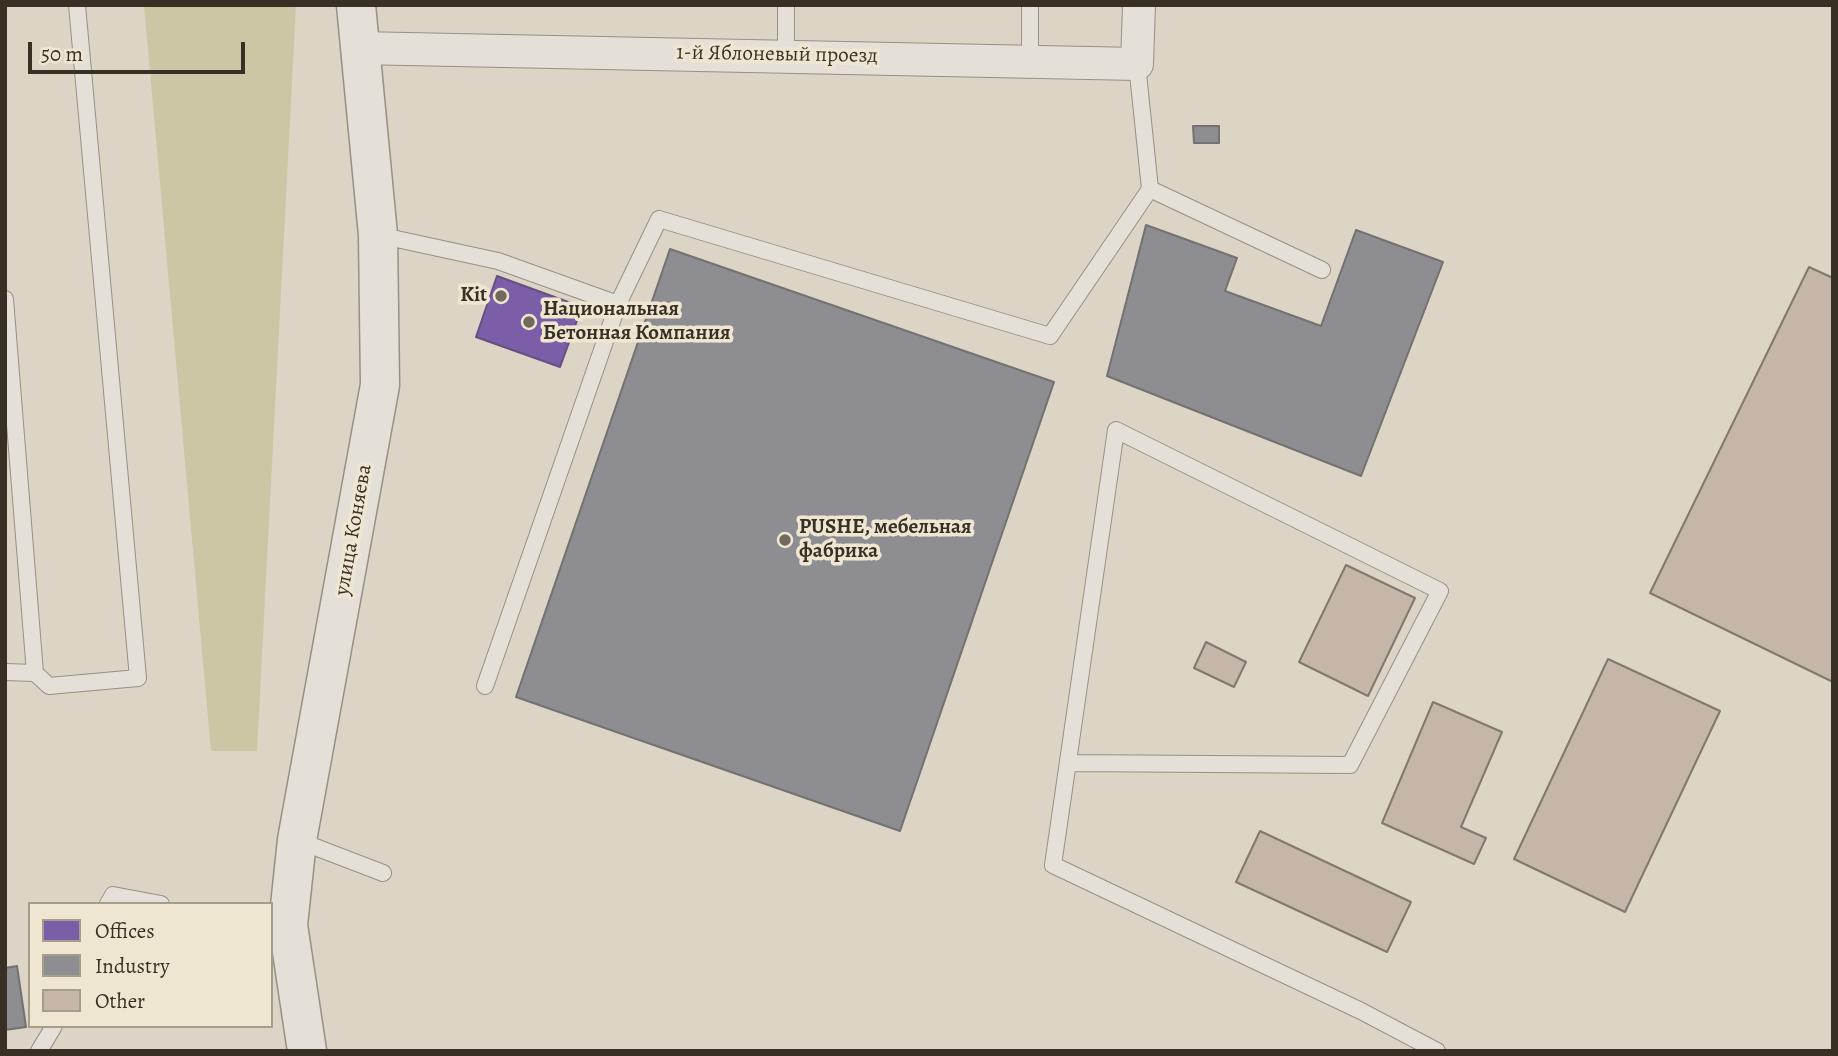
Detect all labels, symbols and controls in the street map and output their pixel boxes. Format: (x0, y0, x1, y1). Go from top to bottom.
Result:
scale bar (32, 28, 248, 72)
text: 50 m (41, 40, 83, 68)
street label: 1-й Яблоневый проезд (676, 41, 878, 69)
place label: Kit (460, 283, 487, 309)
marker: Kit (493, 288, 509, 304)
place label: Национальная Бетонная Компания (543, 297, 731, 347)
marker: Национальная Бетонная Компания (521, 314, 537, 330)
street label: улица Коняева (330, 462, 378, 598)
place label: PUSHE, мебельная фабрика (799, 515, 972, 565)
marker: PUSHE, мебельная фабрика (777, 532, 793, 548)
legend (28, 902, 273, 1028)
text: Offices (95, 917, 155, 945)
text: Industry (95, 952, 170, 980)
text: Other (95, 987, 145, 1015)

